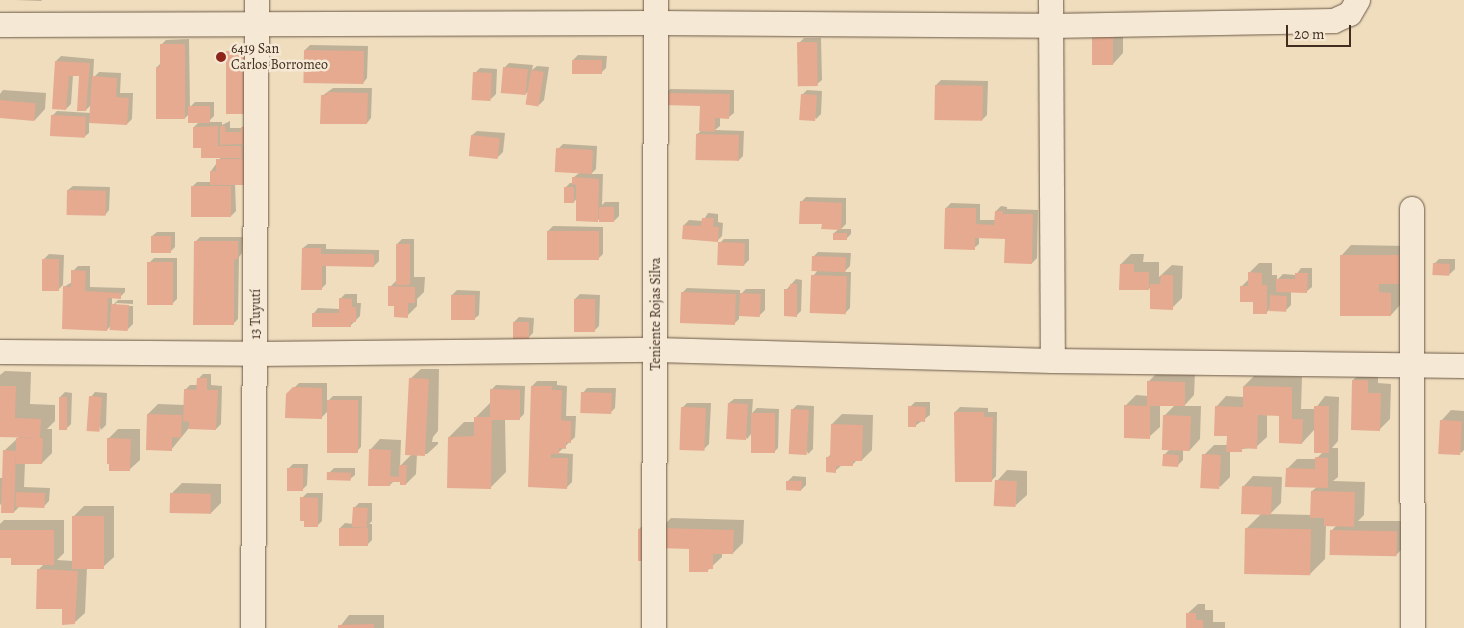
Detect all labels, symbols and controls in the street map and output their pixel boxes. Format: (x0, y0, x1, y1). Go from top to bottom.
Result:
scale bar (1289, 15, 1354, 47)
text: 20 m (1294, 24, 1325, 44)
place label: 6419 San Carlos Borromeo (231, 41, 328, 74)
marker: 6419 San Carlos Borromeo (215, 51, 227, 63)
street label: Teniente Rojas Silva (648, 257, 664, 371)
street label: 13 Tuyutí (248, 289, 264, 339)

